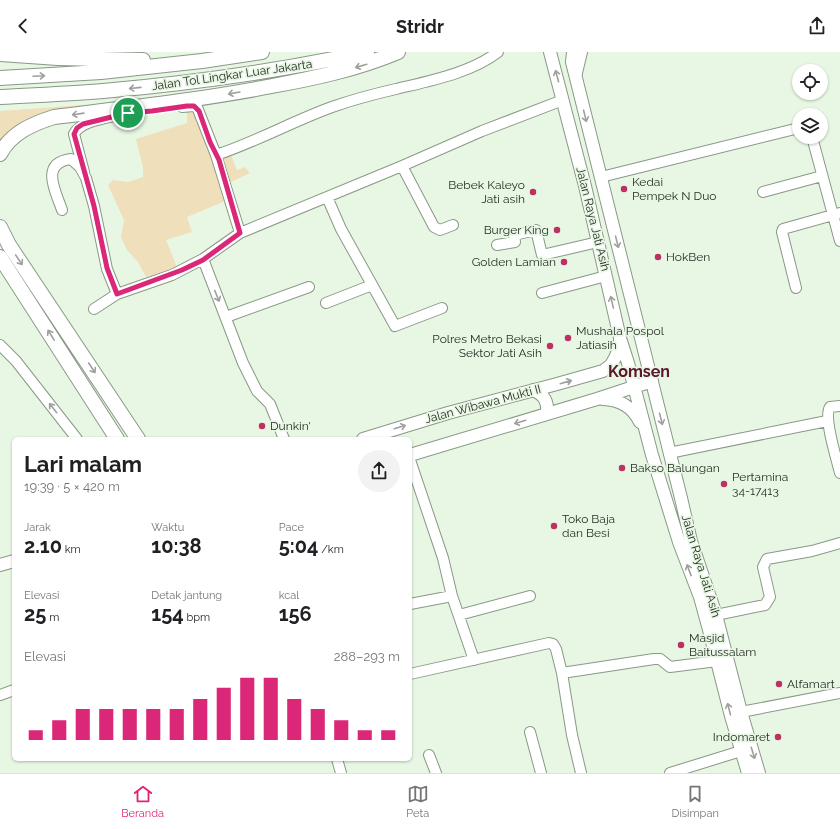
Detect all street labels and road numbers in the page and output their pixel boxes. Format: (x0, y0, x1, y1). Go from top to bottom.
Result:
street label: Jalan Tol Lingkar Luar Jakarta (151, 57, 313, 93)
street label: Jalan Raya Jati Asih (573, 166, 613, 272)
street label: Jalan Wibawa Mukti II (424, 382, 542, 426)
street label: Jalan Raya Jati Asih (679, 513, 723, 619)

